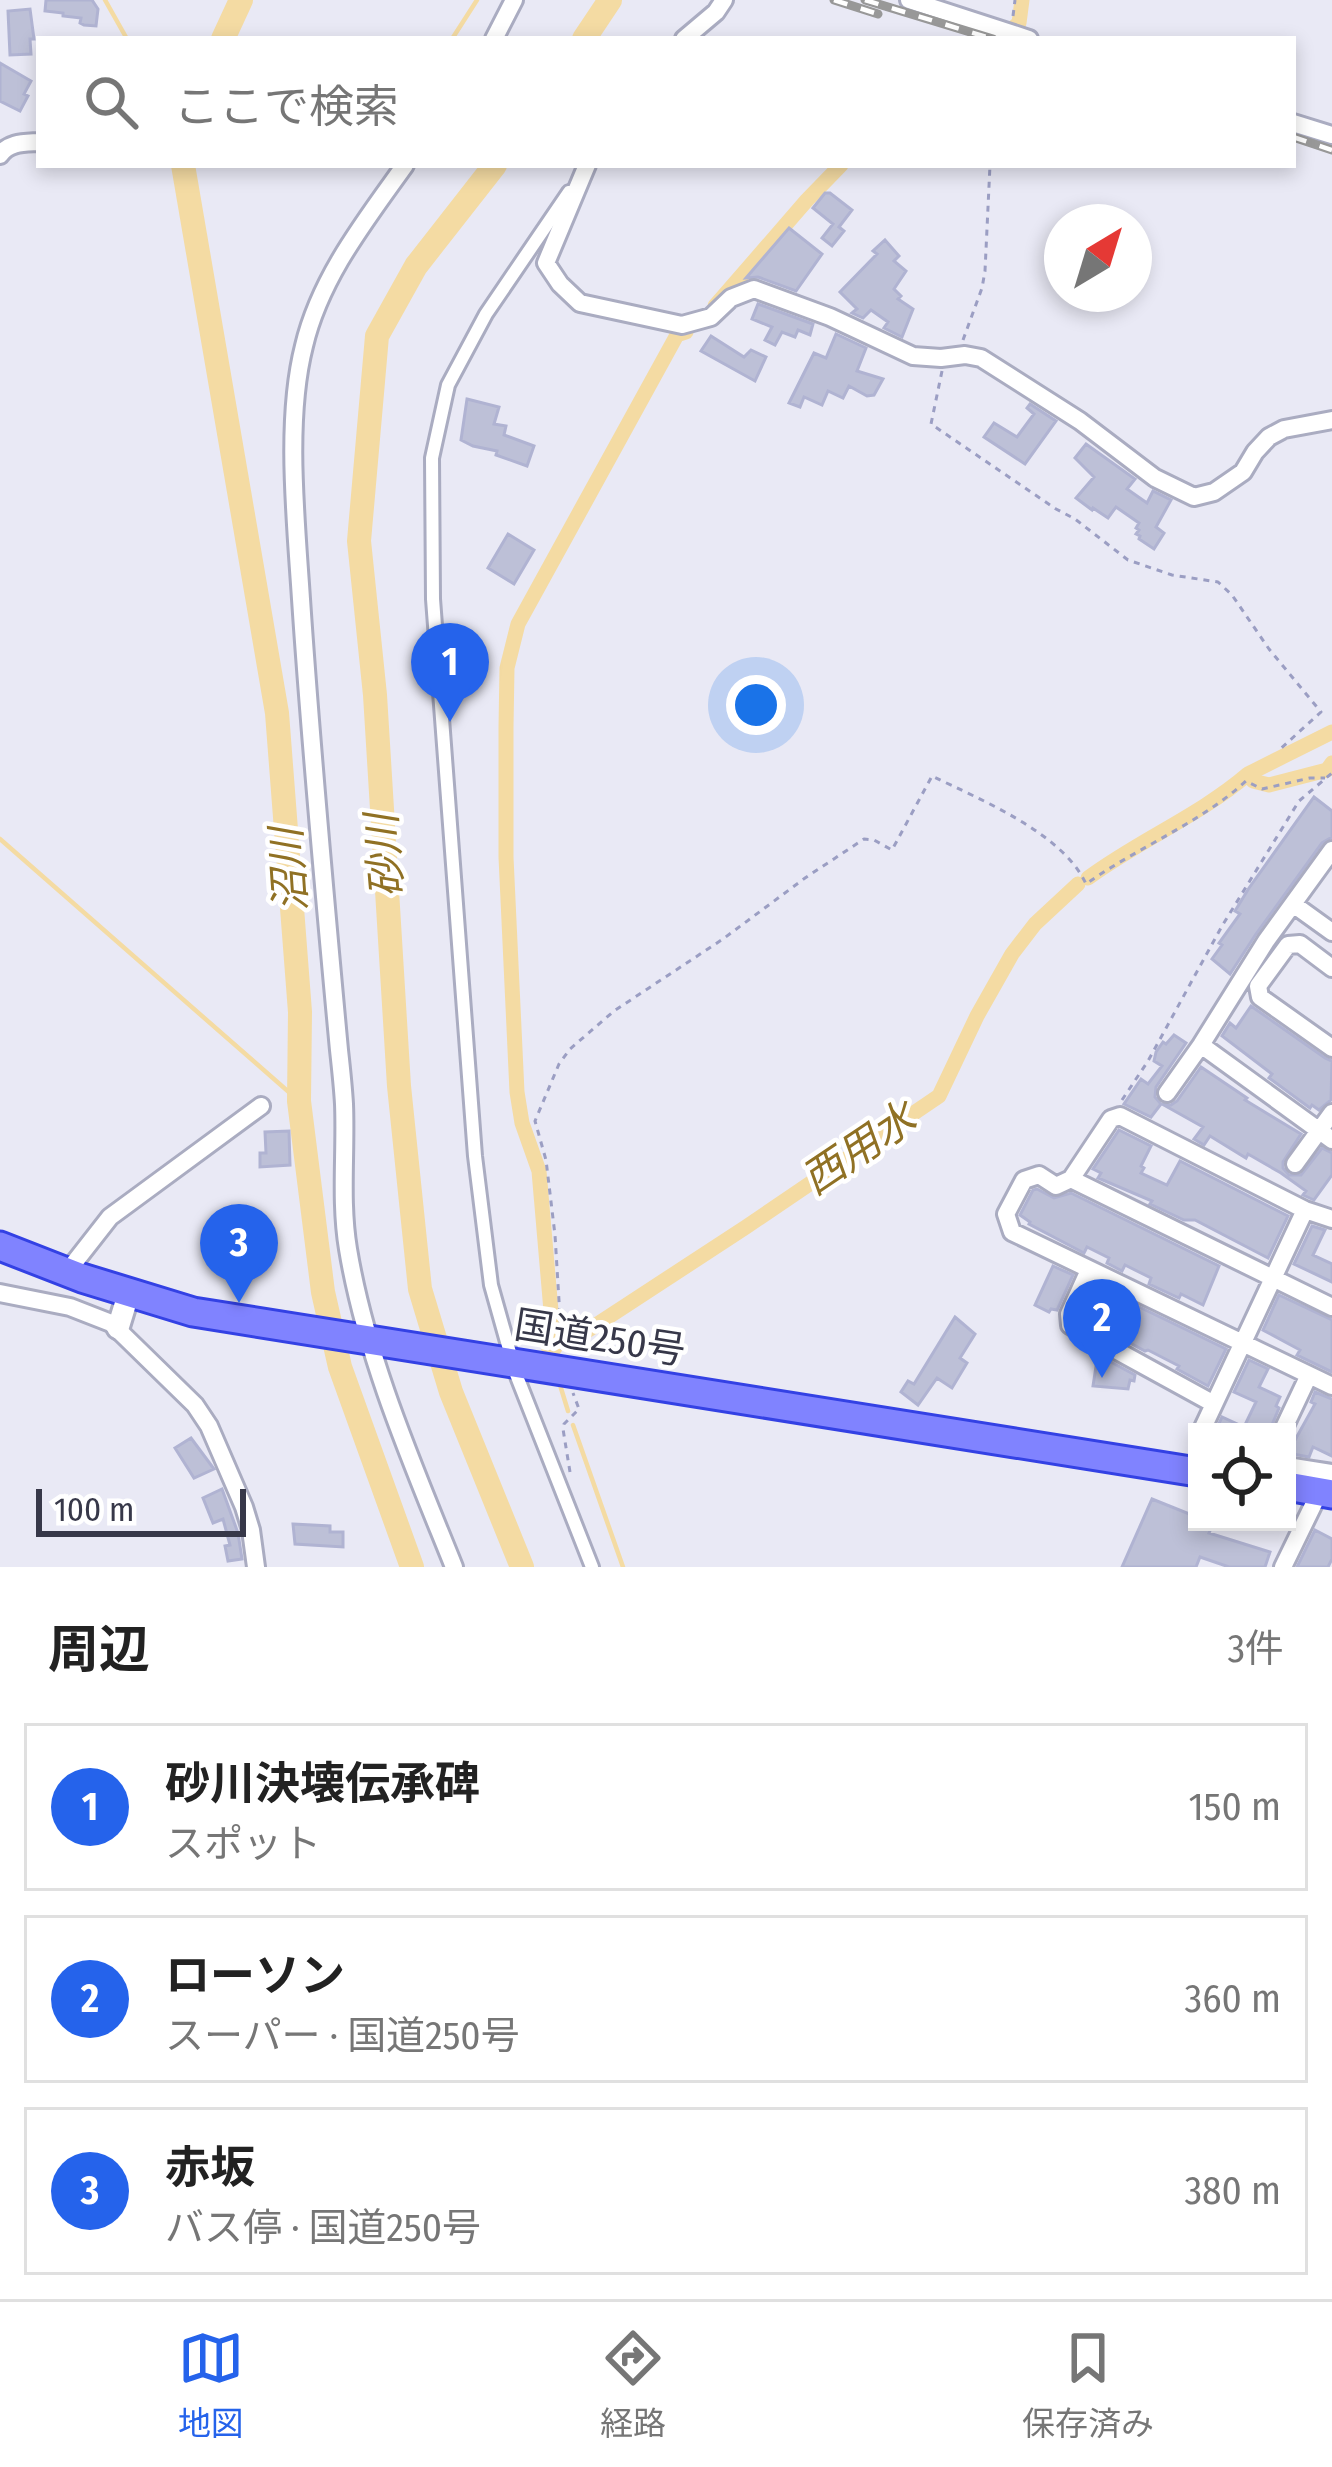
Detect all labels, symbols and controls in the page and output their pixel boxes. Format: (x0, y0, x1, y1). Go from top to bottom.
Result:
search box (36, 36, 1296, 168)
icon: search (78, 69, 144, 135)
text: ここで検索 (174, 80, 399, 134)
north arrow (1044, 204, 1152, 312)
pin: 1 (411, 623, 489, 722)
your location (726, 675, 786, 735)
water label: 砂川 (356, 808, 414, 900)
water label: 沼川 (261, 822, 317, 914)
water label: 西用水 (793, 1091, 929, 1205)
pin: 3 (200, 1204, 278, 1303)
pin: 2 (1063, 1279, 1141, 1378)
street label: 国道250号 (511, 1302, 689, 1374)
map controls (1188, 1423, 1296, 1531)
button: locate (1188, 1423, 1296, 1531)
scale bar (36, 1483, 246, 1536)
text: 100 m (54, 1490, 134, 1530)
text: 周辺 (48, 1619, 150, 1681)
text: 3件 (1227, 1626, 1284, 1672)
text: 砂川決壊伝承碑 (165, 1757, 480, 1811)
text: 1 (82, 1784, 98, 1830)
text: 150 m (1188, 1784, 1281, 1830)
text: スポット (165, 1821, 321, 1867)
text: ローソン (165, 1949, 345, 2003)
text: 2 (81, 1976, 99, 2022)
text: 360 m (1185, 1976, 1281, 2022)
text: スーパー · 国道250号 (165, 2013, 520, 2059)
text: 赤坂 (165, 2141, 255, 2195)
text: 3 (81, 2168, 99, 2214)
text: 380 m (1184, 2168, 1281, 2214)
text: バス停 · 国道250号 (165, 2205, 481, 2251)
tab: 地図 (178, 2325, 244, 2445)
tab: 経路 (600, 2325, 666, 2445)
tab: 保存済み (1022, 2325, 1154, 2445)

